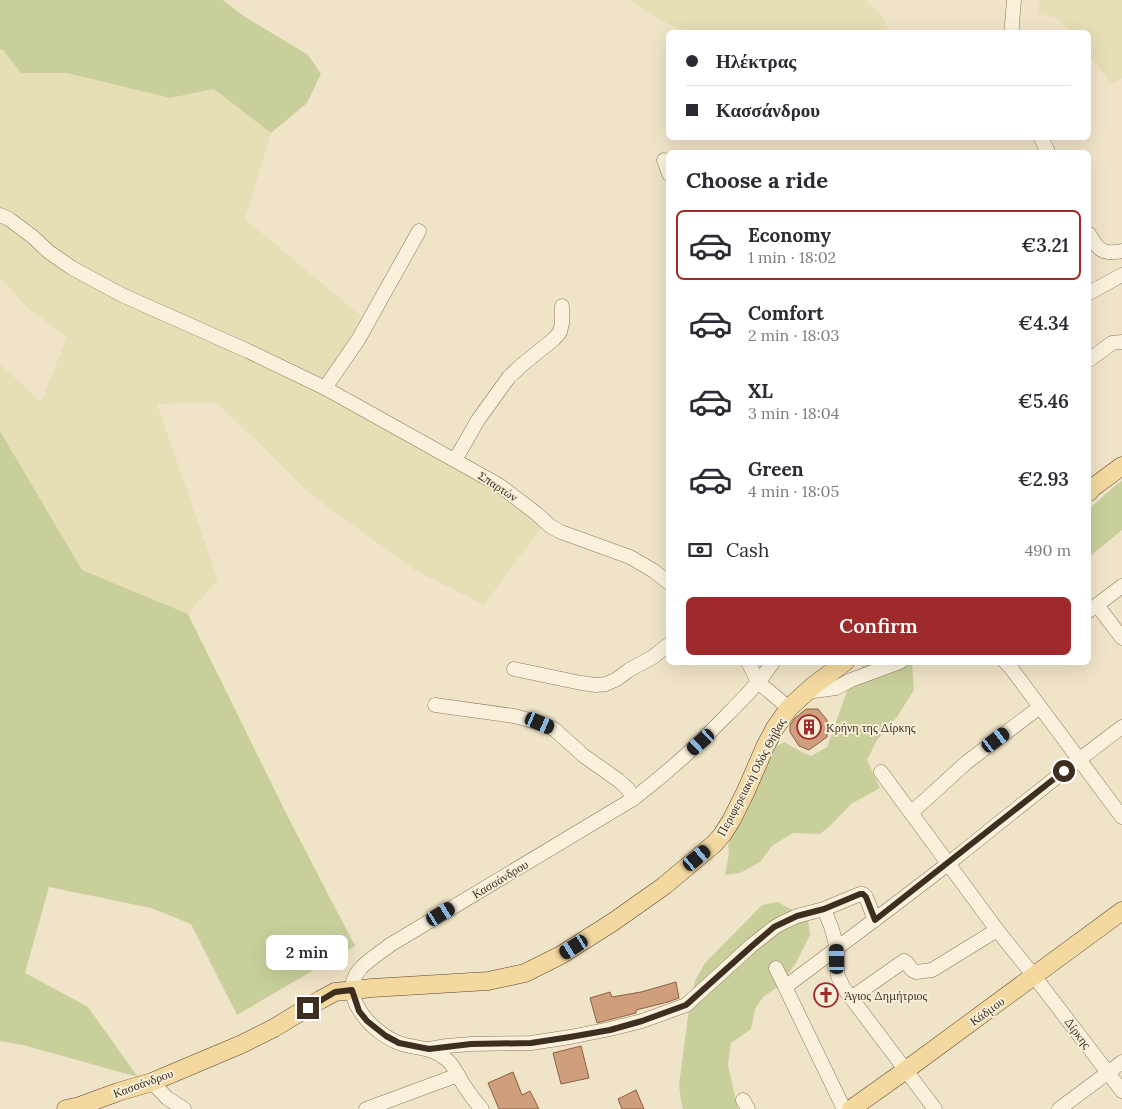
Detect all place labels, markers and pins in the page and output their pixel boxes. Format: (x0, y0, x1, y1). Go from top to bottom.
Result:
building icon: Κρήνη της Δίρκης (796, 714, 822, 740)
place label: Κρήνη της Δίρκης (826, 720, 916, 735)
church icon: Άγιος Δημήτριος (813, 982, 839, 1008)
place label: Άγιος Δημήτριος (844, 988, 928, 1003)

